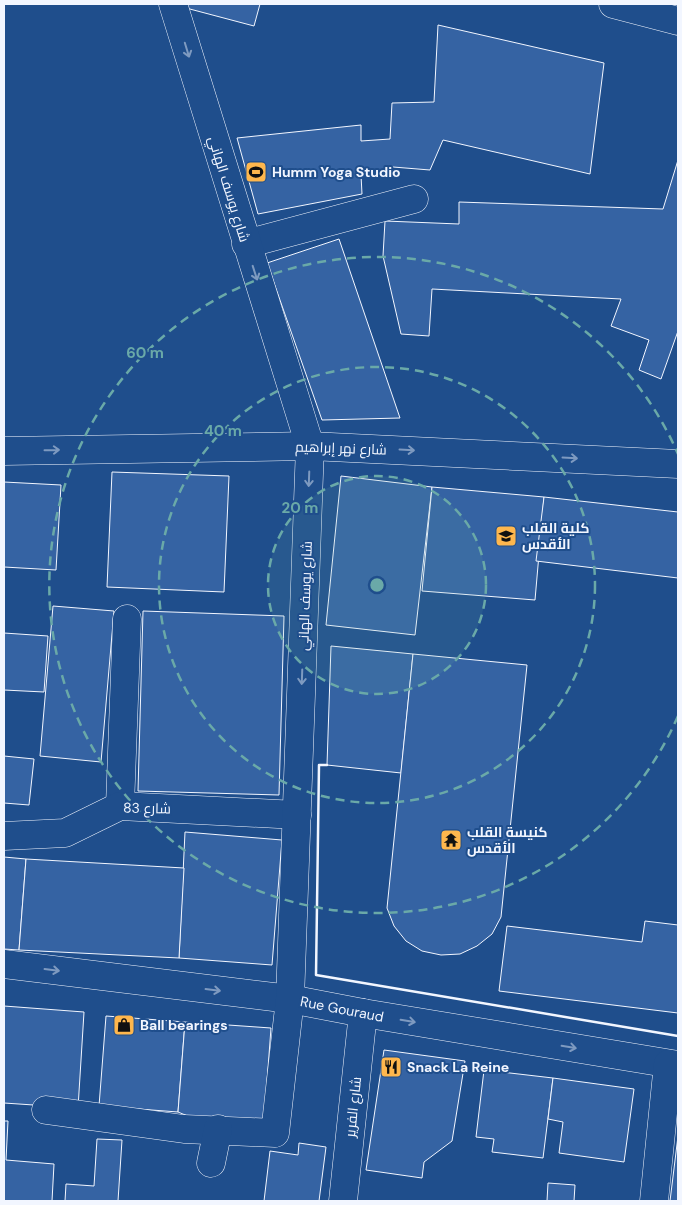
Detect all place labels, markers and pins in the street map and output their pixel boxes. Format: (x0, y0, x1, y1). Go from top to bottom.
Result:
sports icon: Humm Yoga Studio (244, 160, 268, 184)
place label: Humm Yoga Studio (272, 163, 401, 181)
place label: كلية القلب الأقدس (522, 519, 589, 553)
school or university icon: كلية القلب الأقدس (494, 524, 518, 548)
centre of rings (368, 576, 386, 594)
place label: كنيسة القلب الأقدس (467, 823, 548, 857)
temple icon: كنيسة القلب الأقدس (439, 828, 463, 852)
shop icon: Ball bearings (112, 1013, 136, 1037)
place label: Ball bearings (140, 1016, 228, 1034)
restaurant icon: Snack La Reine (379, 1055, 403, 1079)
place label: Snack La Reine (407, 1058, 509, 1076)

